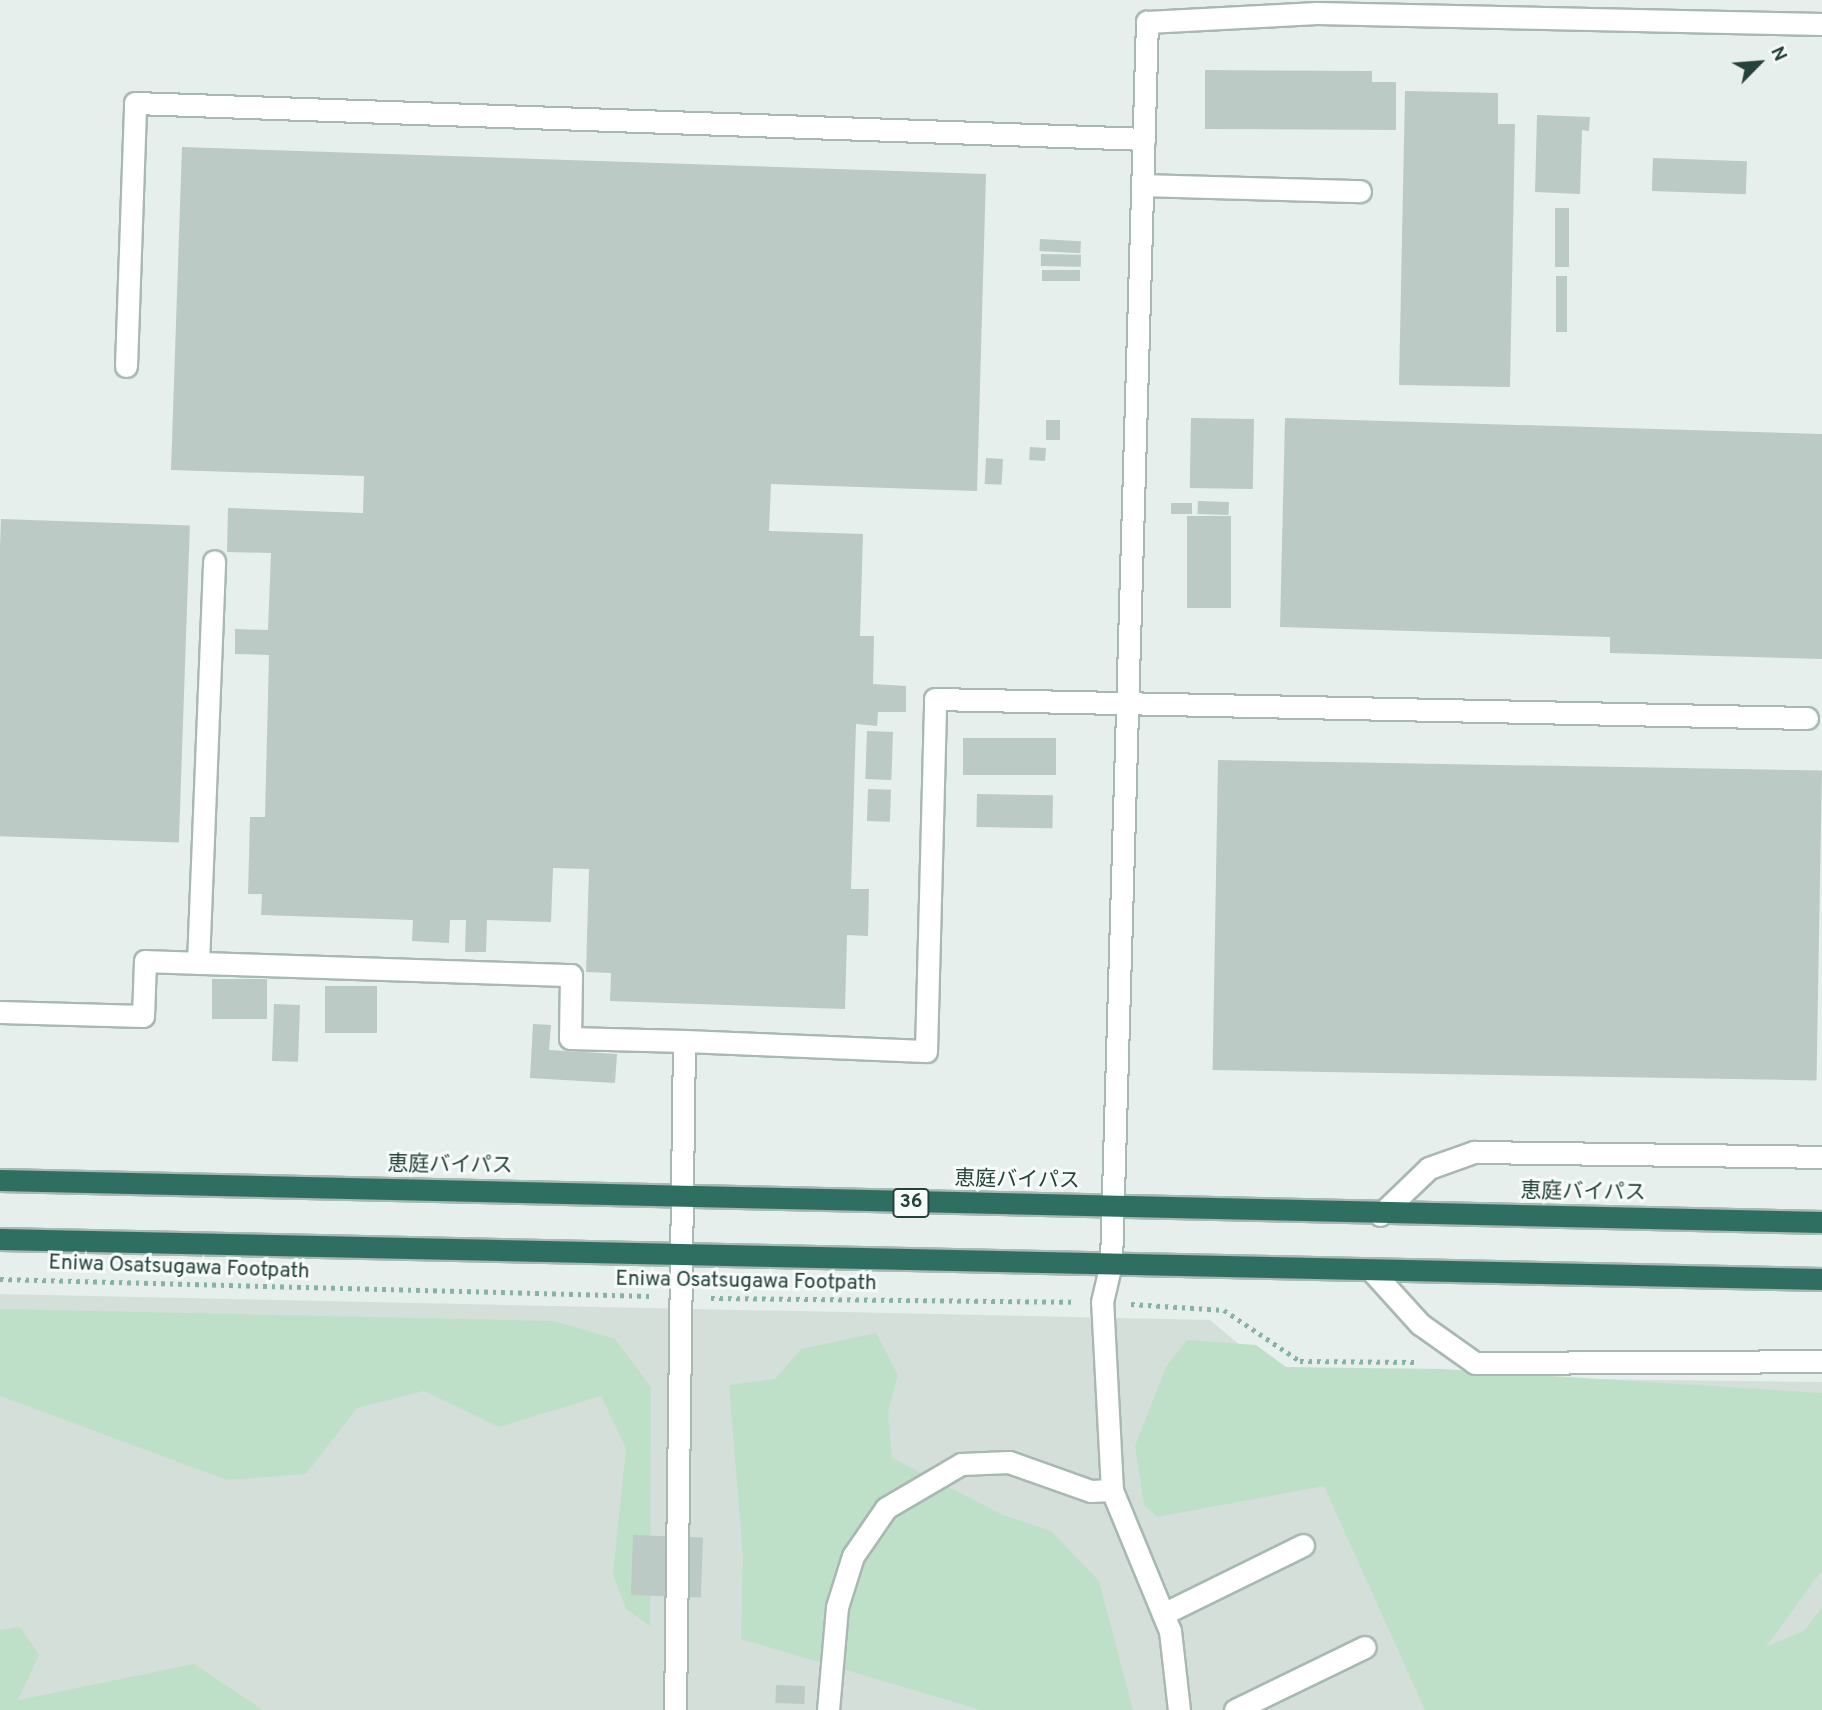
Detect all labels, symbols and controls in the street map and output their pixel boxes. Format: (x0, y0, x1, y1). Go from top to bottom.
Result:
north arrow (1724, 28, 1794, 98)
text: N (1764, 43, 1792, 65)
street label: 恵庭バイパス (387, 1152, 513, 1180)
street label: 恵庭バイパス (954, 1167, 1080, 1195)
street label: 恵庭バイパス (1520, 1179, 1646, 1207)
road number: 36 (892, 1188, 930, 1218)
street label: Eniwa Osatsugawa Footpath (48, 1251, 310, 1285)
street label: Eniwa Osatsugawa Footpath (615, 1267, 877, 1297)

